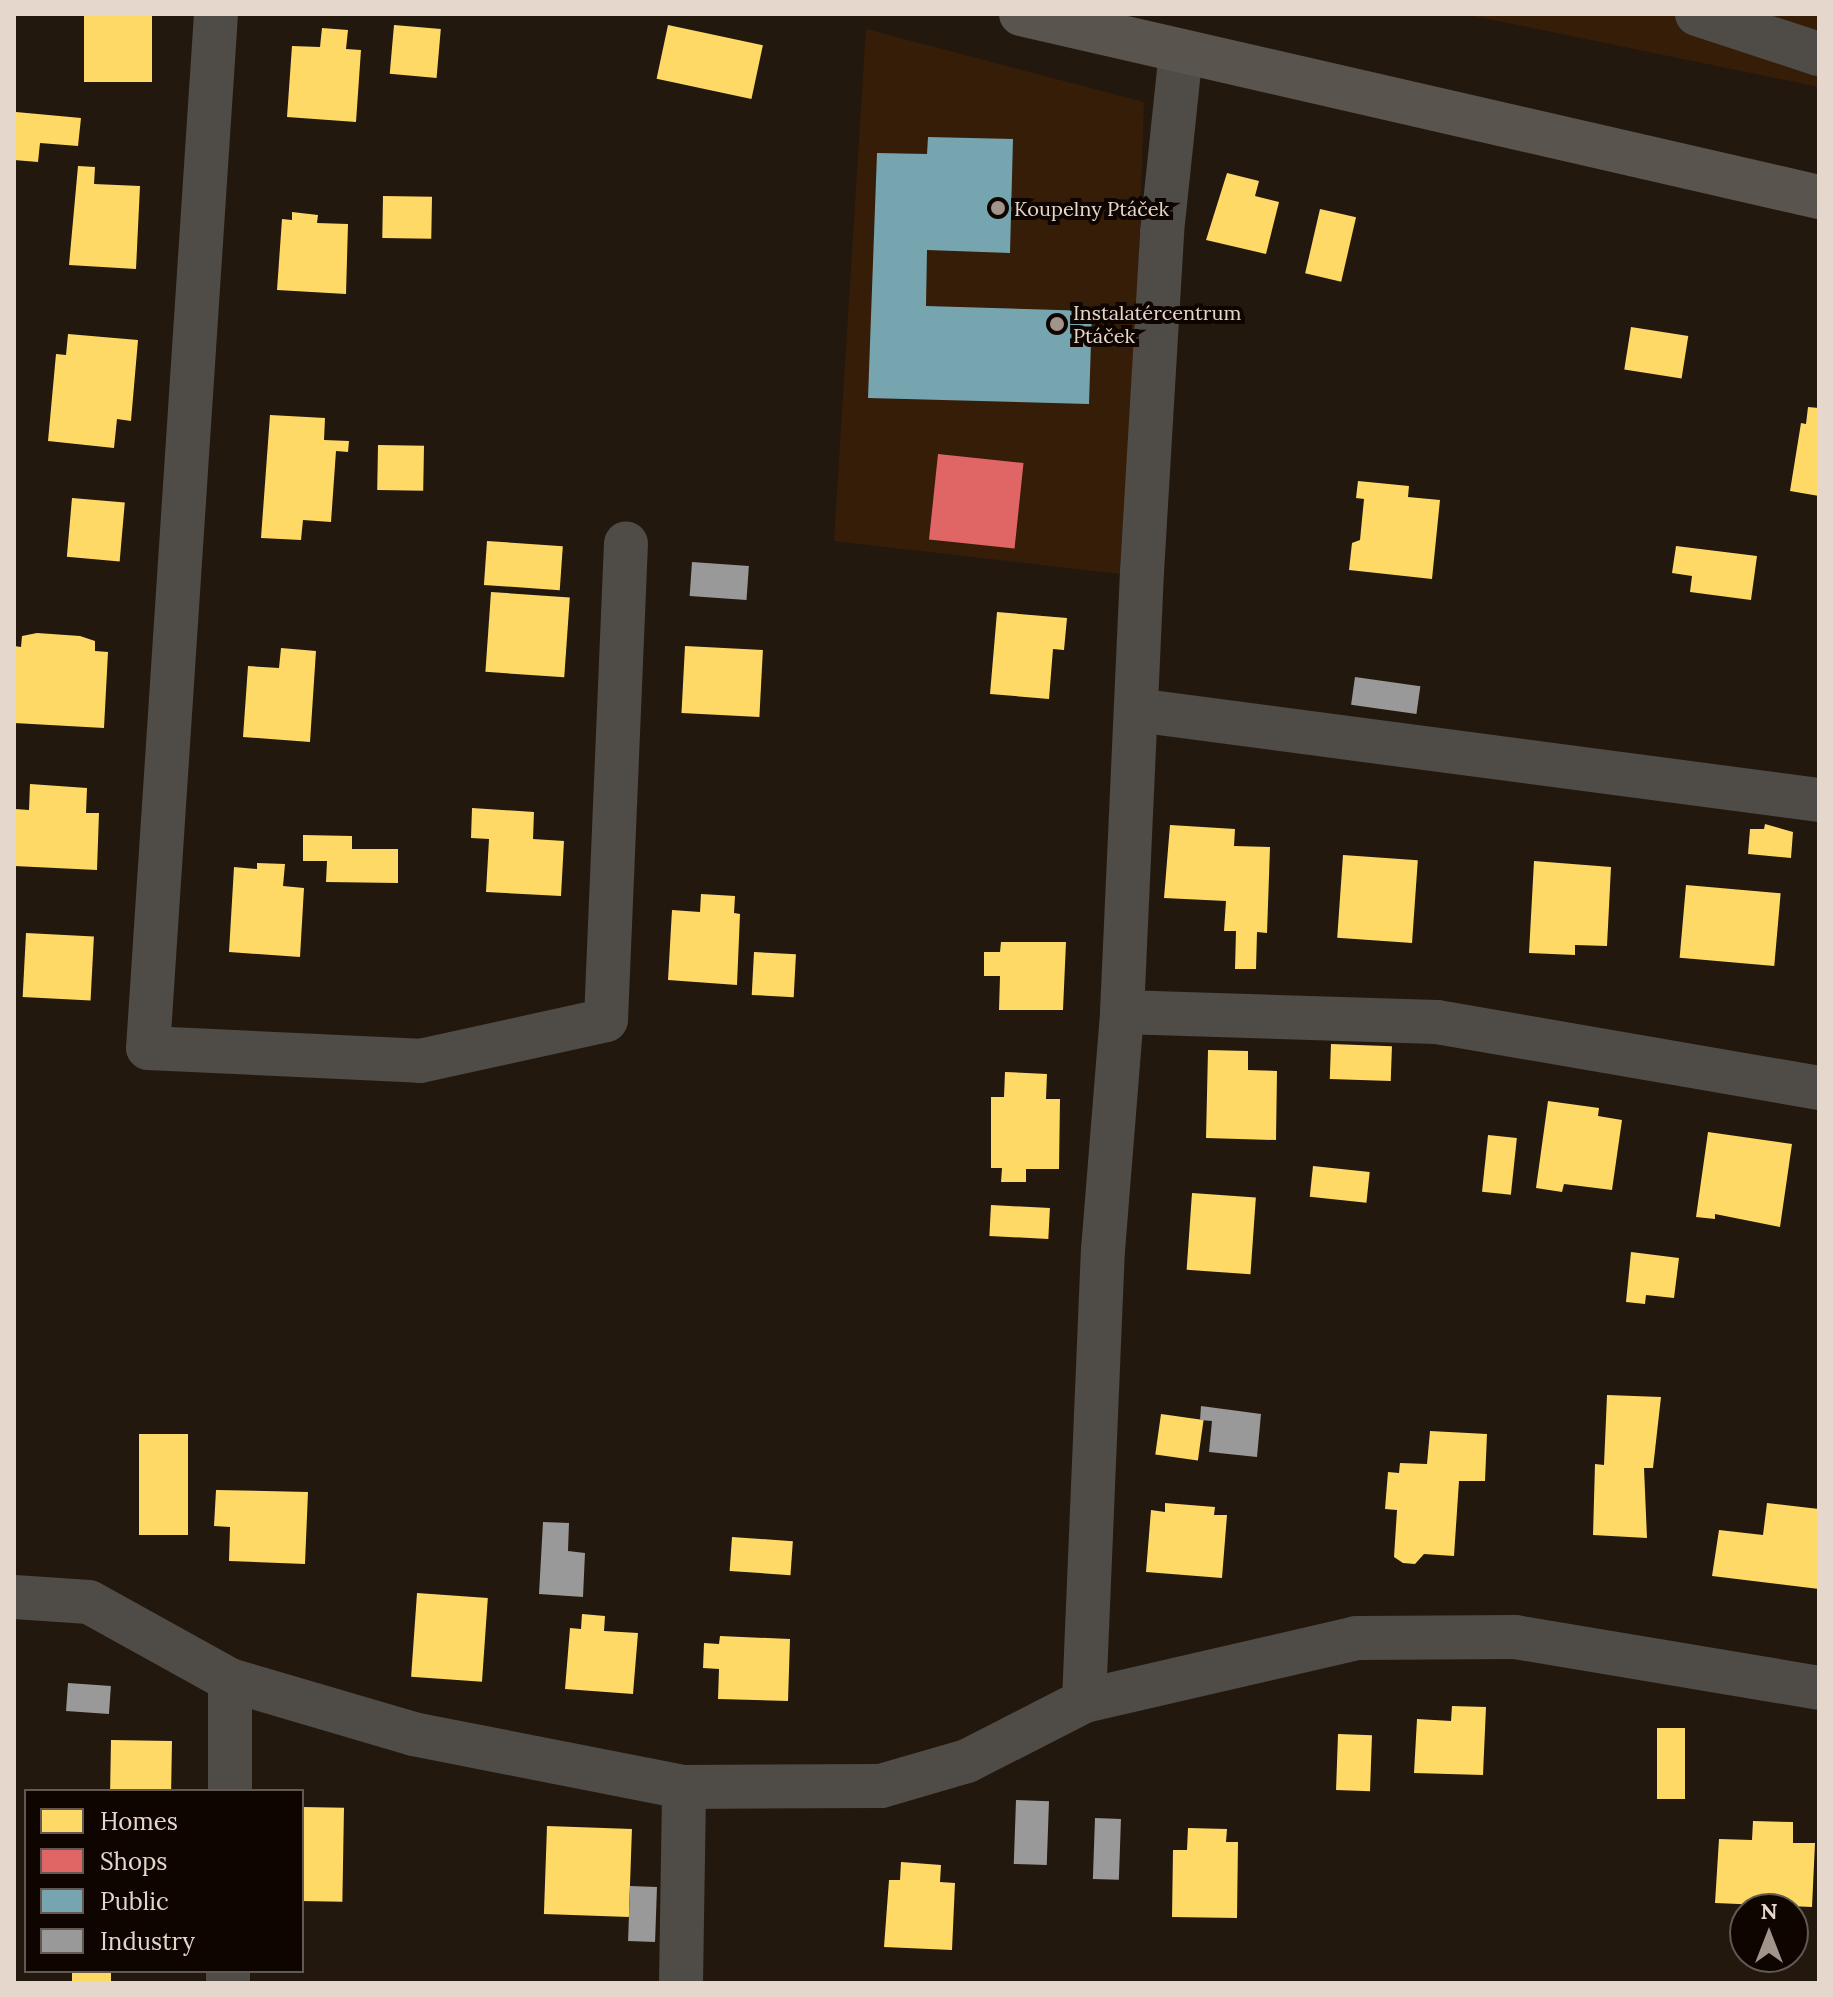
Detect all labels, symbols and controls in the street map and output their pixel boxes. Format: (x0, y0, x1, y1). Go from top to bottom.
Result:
place label: Koupelny Ptáček (1014, 196, 1169, 220)
marker: Koupelny Ptáček (989, 199, 1007, 217)
place label: Instalatércentrum Ptáček (1073, 300, 1241, 347)
marker: Instalatércentrum Ptáček (1048, 315, 1066, 333)
legend (24, 1789, 304, 1973)
text: Homes (100, 1806, 178, 1837)
text: Shops (100, 1846, 167, 1877)
text: Public (100, 1886, 169, 1917)
north arrow (1729, 1893, 1809, 1973)
text: N (1760, 1897, 1778, 1925)
text: Industry (100, 1926, 195, 1957)

